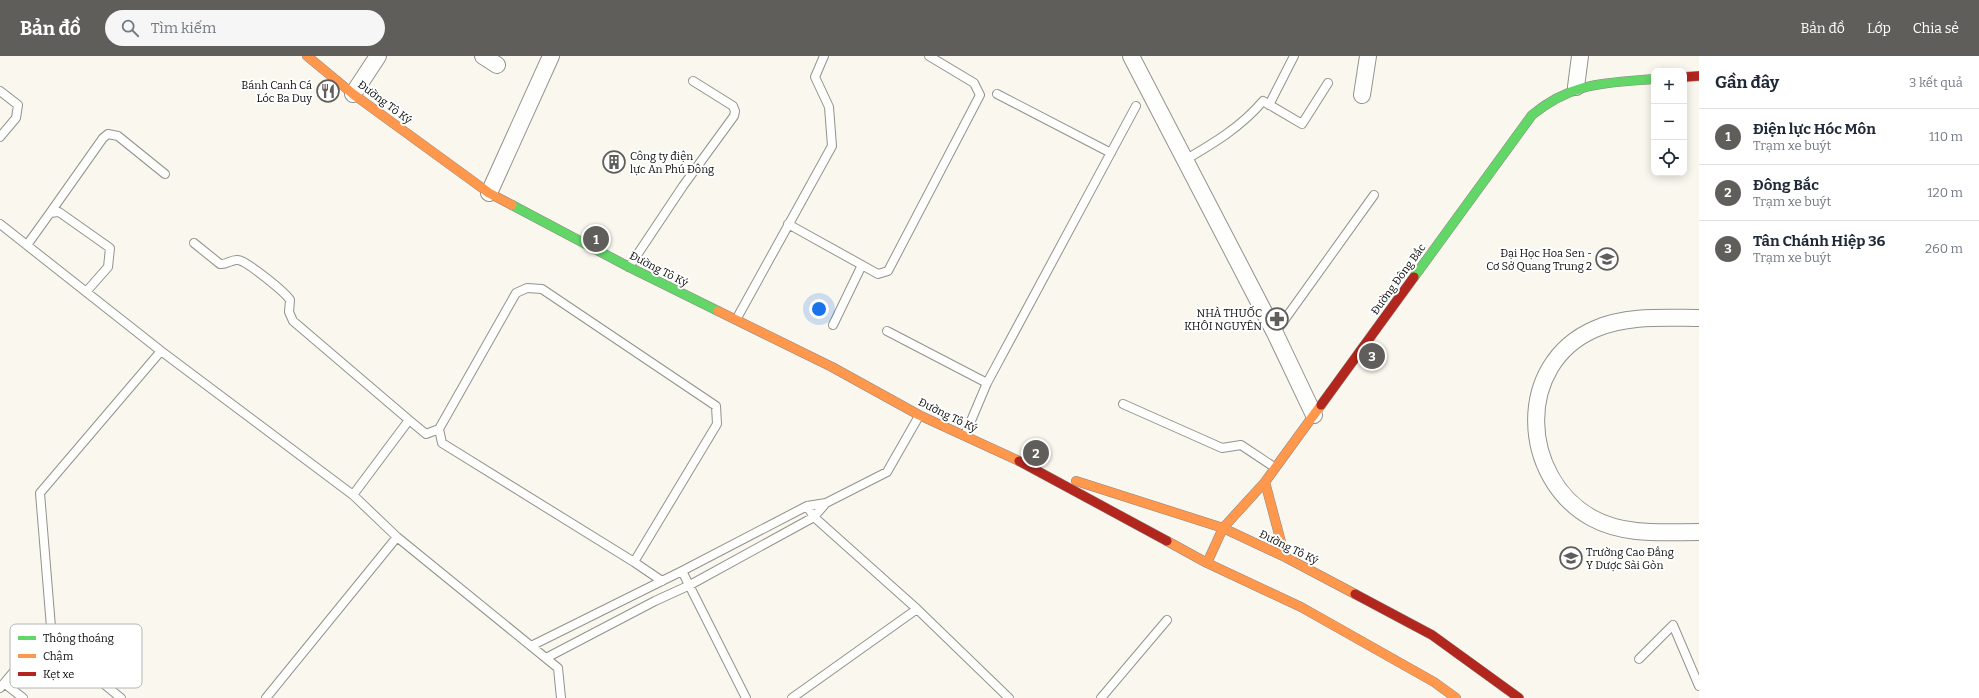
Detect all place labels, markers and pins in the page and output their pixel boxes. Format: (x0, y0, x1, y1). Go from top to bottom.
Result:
restaurant icon: Bánh Canh Cá Lóc Ba Duy (315, 78, 341, 104)
place label: Bánh Canh Cá Lóc Ba Duy (241, 79, 312, 105)
building icon: Công ty điện lực An Phú Đông (601, 149, 627, 175)
place label: Công ty điện lực An Phú Đông (630, 150, 714, 176)
pin: 1 (583, 224, 609, 254)
school or university icon: Đại Học Hoa Sen - Cơ Sở Quang Trung 2 (1594, 246, 1620, 272)
place label: Đại Học Hoa Sen - Cơ Sở Quang Trung 2 (1486, 247, 1592, 273)
place label: NHÀ THUỐC KHÔI NGUYÊN (1184, 305, 1262, 333)
pharmacy icon: NHÀ THUỐC KHÔI NGUYÊN (1264, 306, 1290, 332)
pin: 3 (1359, 341, 1385, 371)
pin: 2 (1023, 438, 1049, 468)
school or university icon: Trường Cao Đẳng Y Dược Sài Gòn (1558, 545, 1584, 571)
place label: Trường Cao Đẳng Y Dược Sài Gòn (1586, 546, 1674, 572)

